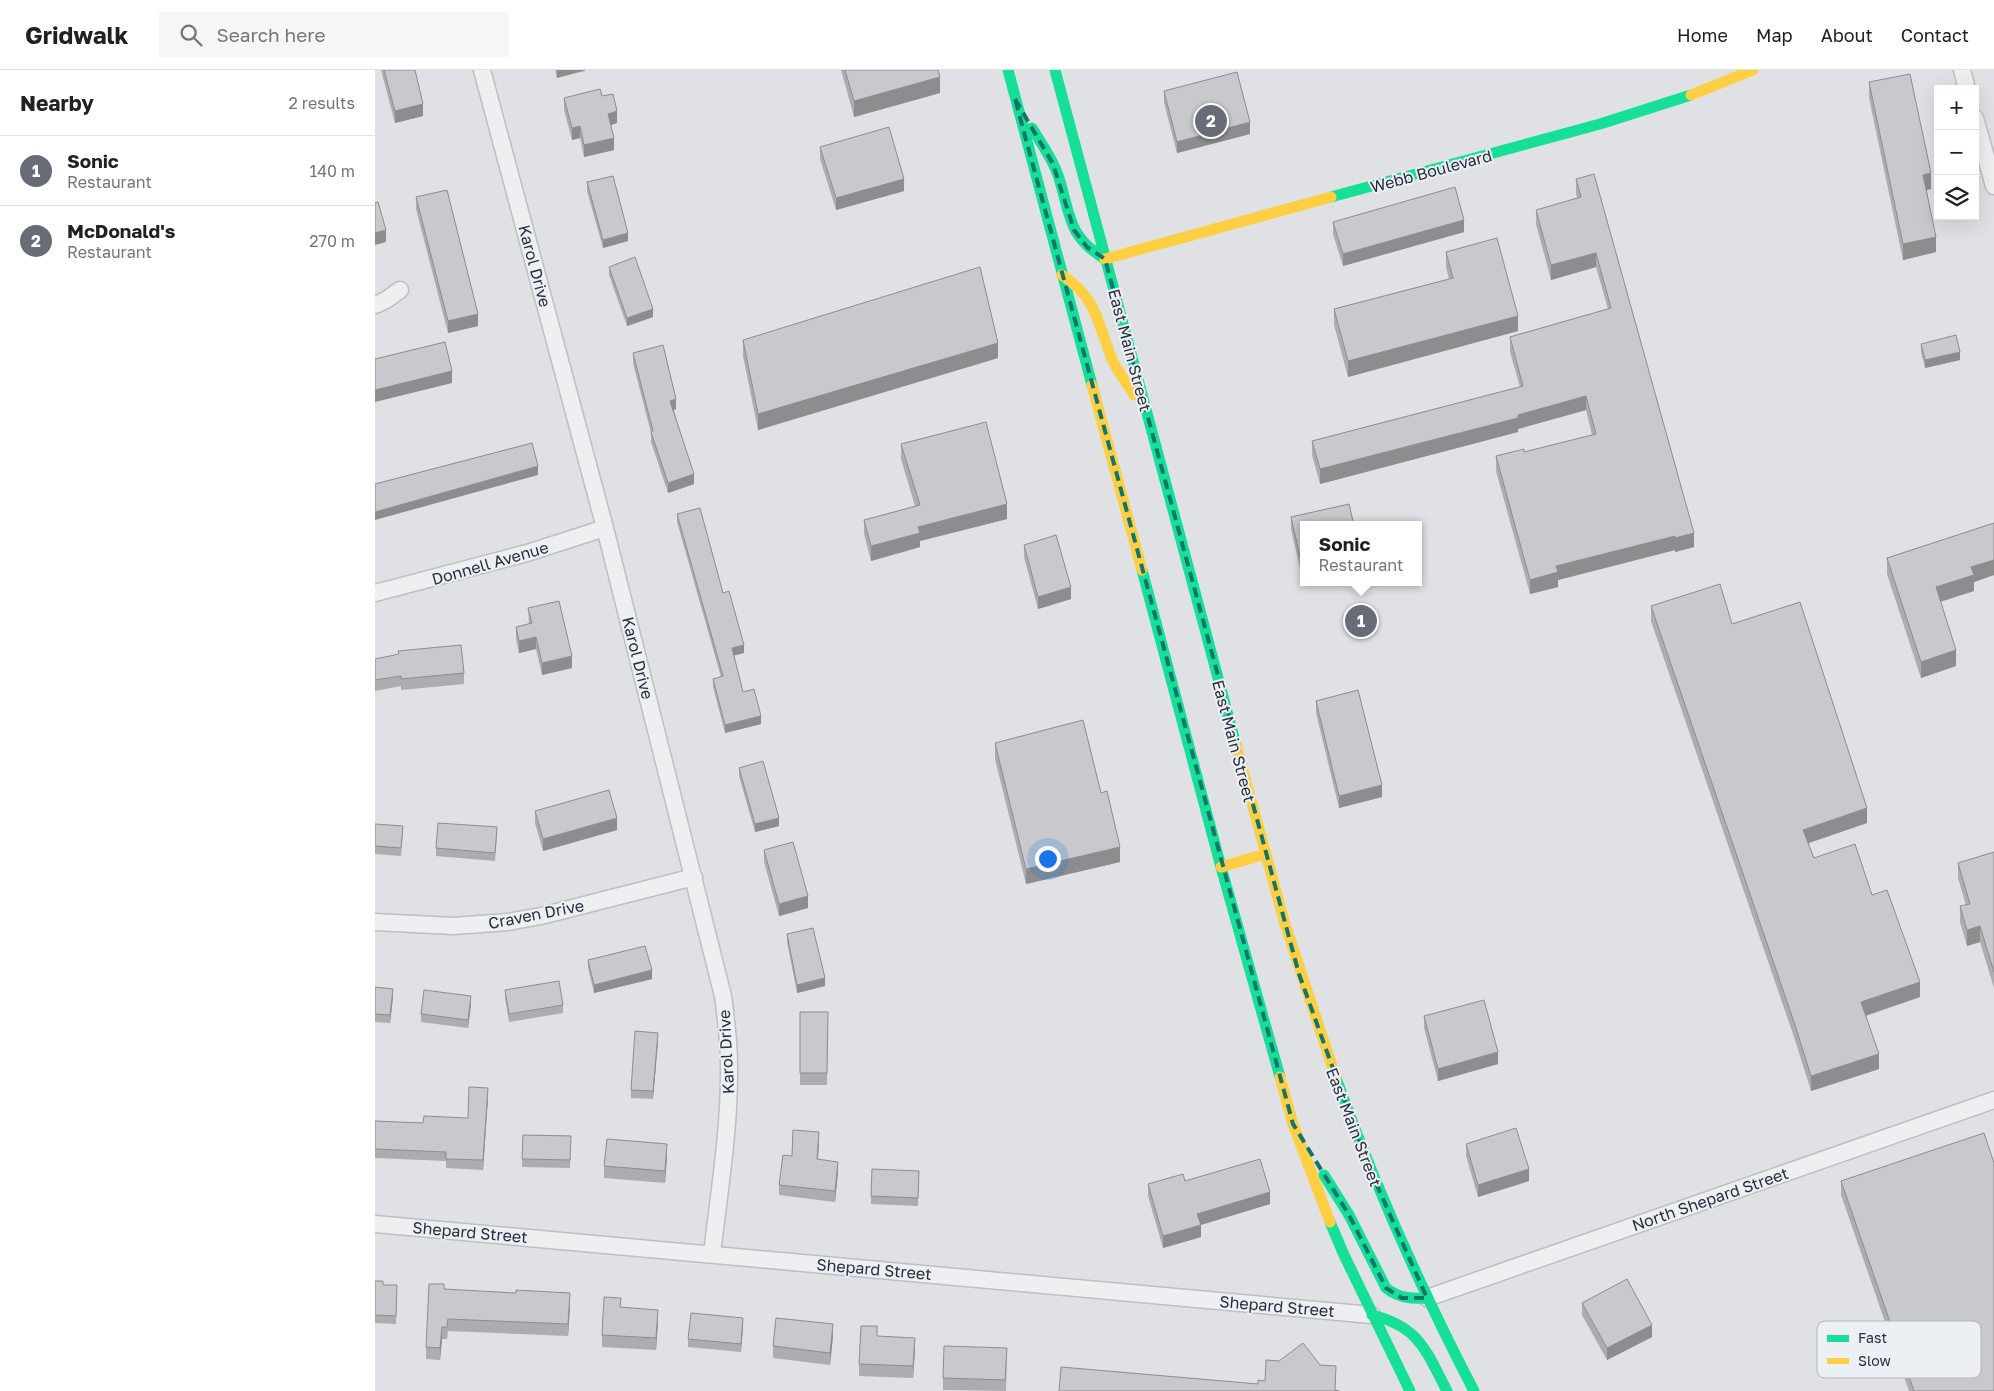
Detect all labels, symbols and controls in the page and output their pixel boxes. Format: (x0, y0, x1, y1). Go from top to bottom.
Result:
search box (159, 12, 509, 57)
text: Gridwalk (25, 20, 129, 49)
icon: search (177, 21, 205, 49)
text: Search here (217, 23, 325, 46)
text: Home (1677, 24, 1728, 46)
text: Map (1756, 24, 1793, 46)
text: About (1821, 24, 1873, 46)
text: Contact (1901, 24, 1969, 46)
map controls (1934, 85, 1979, 220)
button: + (1934, 85, 1979, 130)
text: Nearby (20, 90, 94, 116)
text: 2 results (289, 93, 355, 113)
pin: 2 (1195, 102, 1227, 140)
button: − (1934, 130, 1979, 175)
street label: Webb Boulevard (1368, 145, 1494, 197)
text: Sonic (67, 149, 119, 172)
text: 1 (32, 161, 40, 181)
text: 140 m (309, 161, 355, 181)
text: Restaurant (67, 172, 152, 192)
button: layers (1934, 175, 1979, 220)
text: McDonald's (67, 219, 176, 242)
street label: Karol Drive (514, 223, 556, 309)
text: 2 (31, 231, 41, 251)
text: 270 m (309, 231, 355, 251)
text: Restaurant (67, 242, 152, 262)
street label: East Main Street (1104, 287, 1156, 413)
popup (1300, 521, 1422, 586)
text: Sonic (1319, 532, 1370, 555)
street label: Donnell Avenue (429, 537, 551, 589)
text: Restaurant (1319, 555, 1403, 575)
pin: 1 (1345, 602, 1377, 640)
street label: Karol Drive (618, 615, 658, 701)
street label: East Main Street (1208, 678, 1260, 804)
your location (1035, 846, 1061, 872)
street label: Craven Drive (486, 895, 586, 933)
street label: Karol Drive (714, 1009, 738, 1095)
street label: East Main Street (1322, 1065, 1386, 1189)
street label: North Shepard Street (1629, 1163, 1791, 1235)
street label: Shepard Street (412, 1217, 528, 1247)
street label: Shepard Street (816, 1254, 932, 1284)
street label: Shepard Street (1219, 1291, 1335, 1321)
legend (1817, 1321, 1981, 1378)
text: Fast (1858, 1329, 1887, 1346)
text: Slow (1858, 1352, 1891, 1369)

